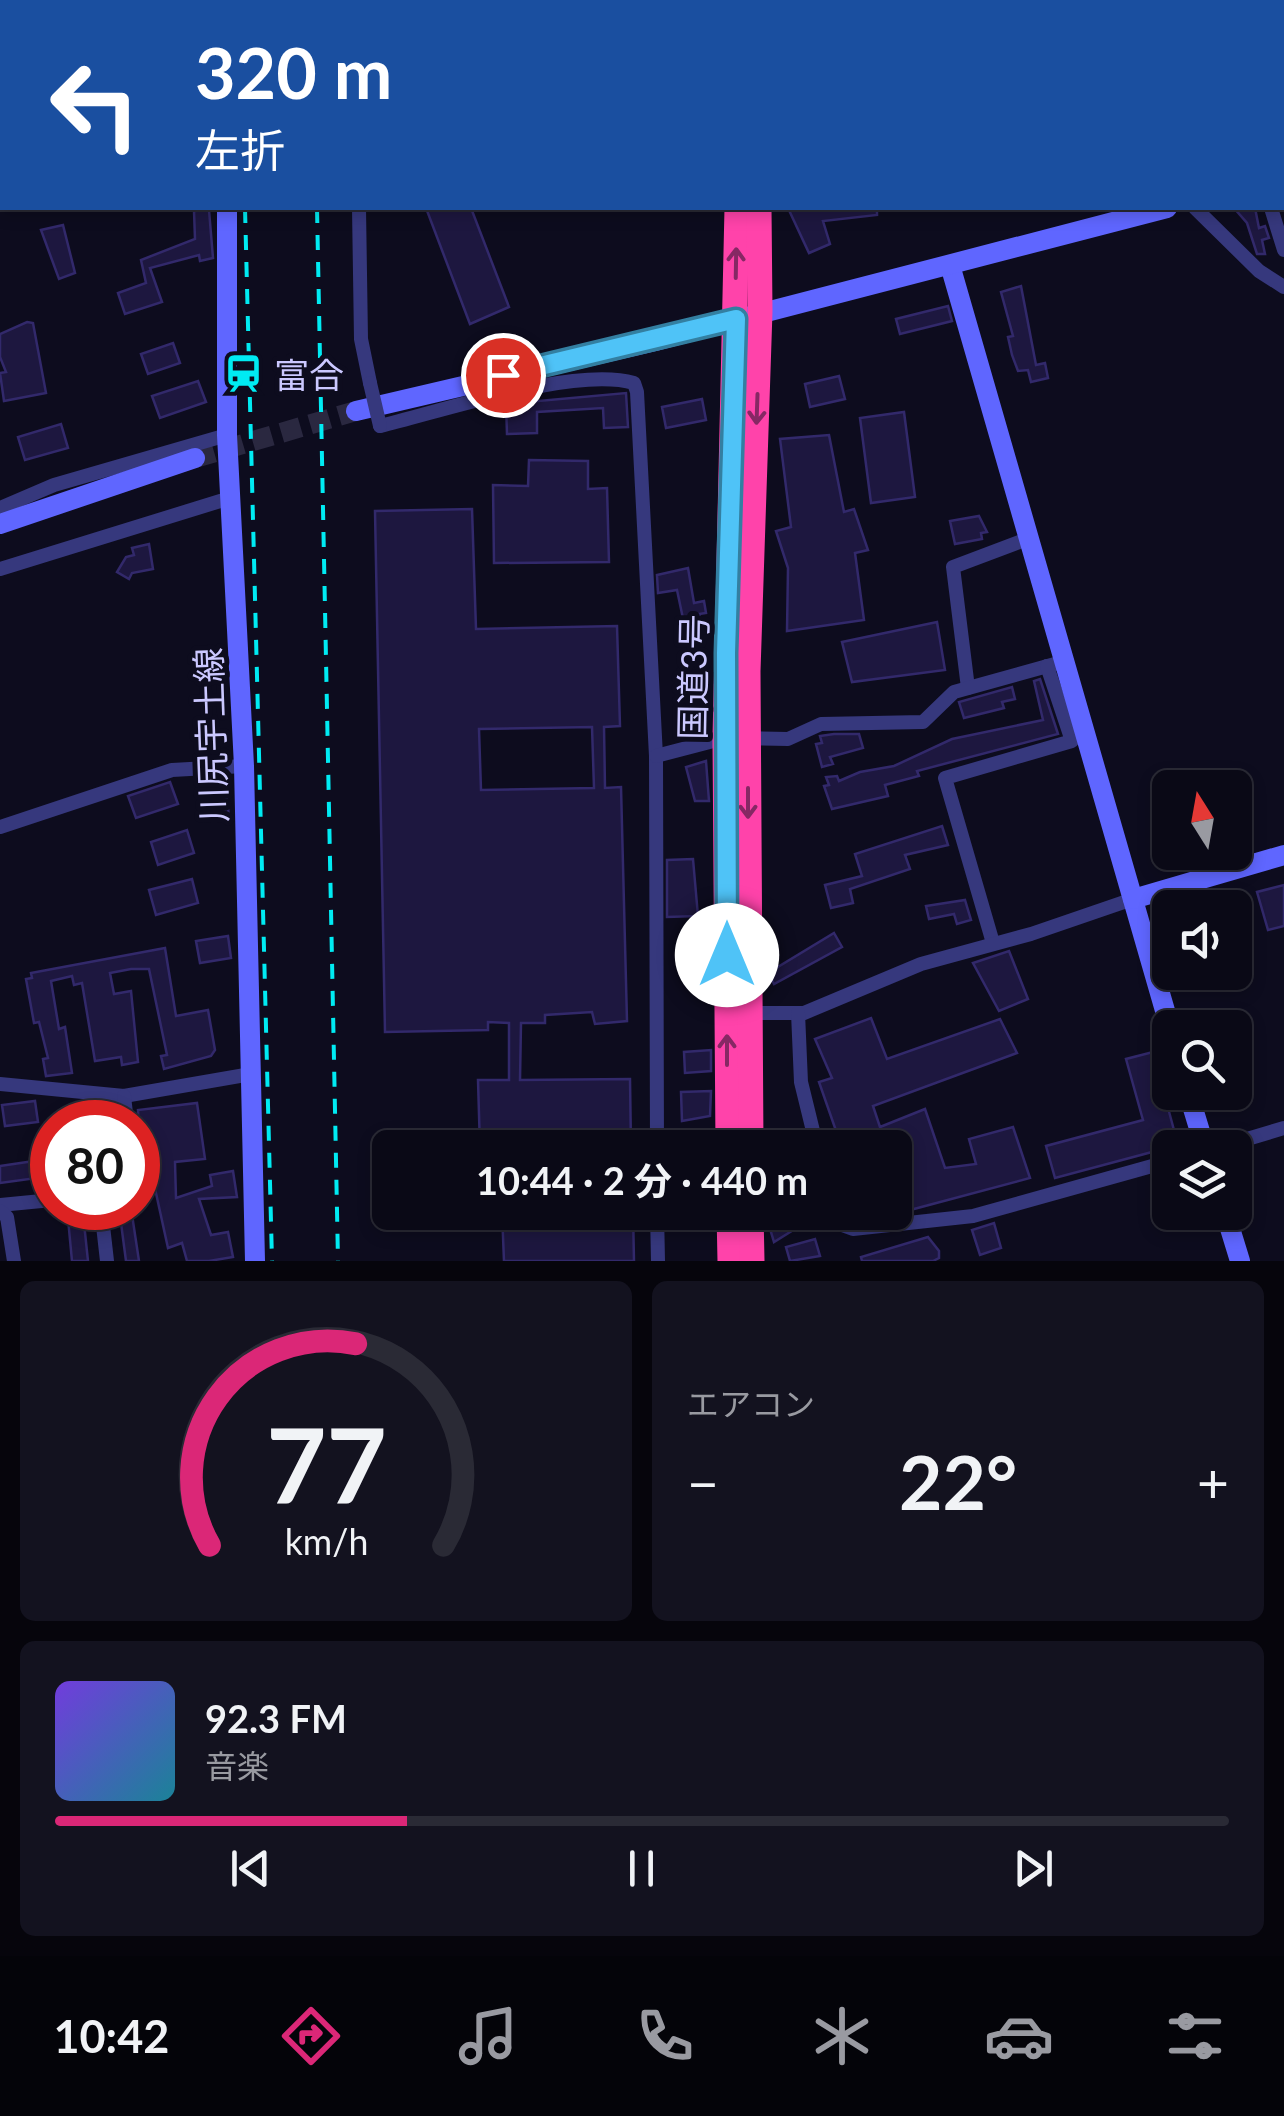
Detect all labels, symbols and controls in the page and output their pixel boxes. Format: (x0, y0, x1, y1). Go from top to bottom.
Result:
text: 320 m (195, 30, 392, 114)
icon: left (30, 40, 160, 170)
text: 左折 (195, 123, 285, 177)
one-way arrow (726, 248, 746, 280)
pin (461, 333, 546, 418)
icon: arrive (476, 348, 531, 403)
station icon: 富合 (223, 353, 265, 395)
place label: 富合 (274, 353, 344, 395)
one-way arrow (747, 392, 766, 424)
street label: 国道3号 (670, 614, 714, 740)
street label: 川尻宇土線 (186, 647, 234, 823)
north arrow (1152, 770, 1252, 870)
map controls (1152, 770, 1252, 1230)
one-way arrow (739, 787, 758, 819)
button: sound (1152, 890, 1252, 990)
position arrow (675, 903, 779, 1007)
button: search (1152, 1010, 1252, 1110)
one-way arrow (718, 1035, 736, 1068)
speed limit sign: 80 (30, 1100, 160, 1230)
button: layers (1152, 1130, 1252, 1230)
text: 10:44 · 2 分 · 440 m (476, 1157, 808, 1203)
text: エアコン (687, 1384, 815, 1423)
text: 77 (266, 1400, 386, 1525)
text: 22° (899, 1436, 1017, 1526)
text: − (687, 1449, 719, 1515)
text: + (1197, 1449, 1229, 1515)
text: km/h (284, 1520, 368, 1563)
text: 92.3 FM (205, 1695, 347, 1741)
text: 音楽 (205, 1746, 269, 1785)
icon: previous (223, 1841, 278, 1896)
icon: pause (614, 1841, 669, 1896)
icon: next (1006, 1841, 1061, 1896)
icon: directions (276, 2001, 346, 2071)
icon: music (453, 2001, 523, 2071)
icon: phone (630, 2001, 700, 2071)
icon: climate (807, 2001, 877, 2071)
icon: car (984, 2001, 1054, 2071)
icon: filters (1160, 2001, 1230, 2071)
text: 10:42 (53, 2009, 169, 2063)

